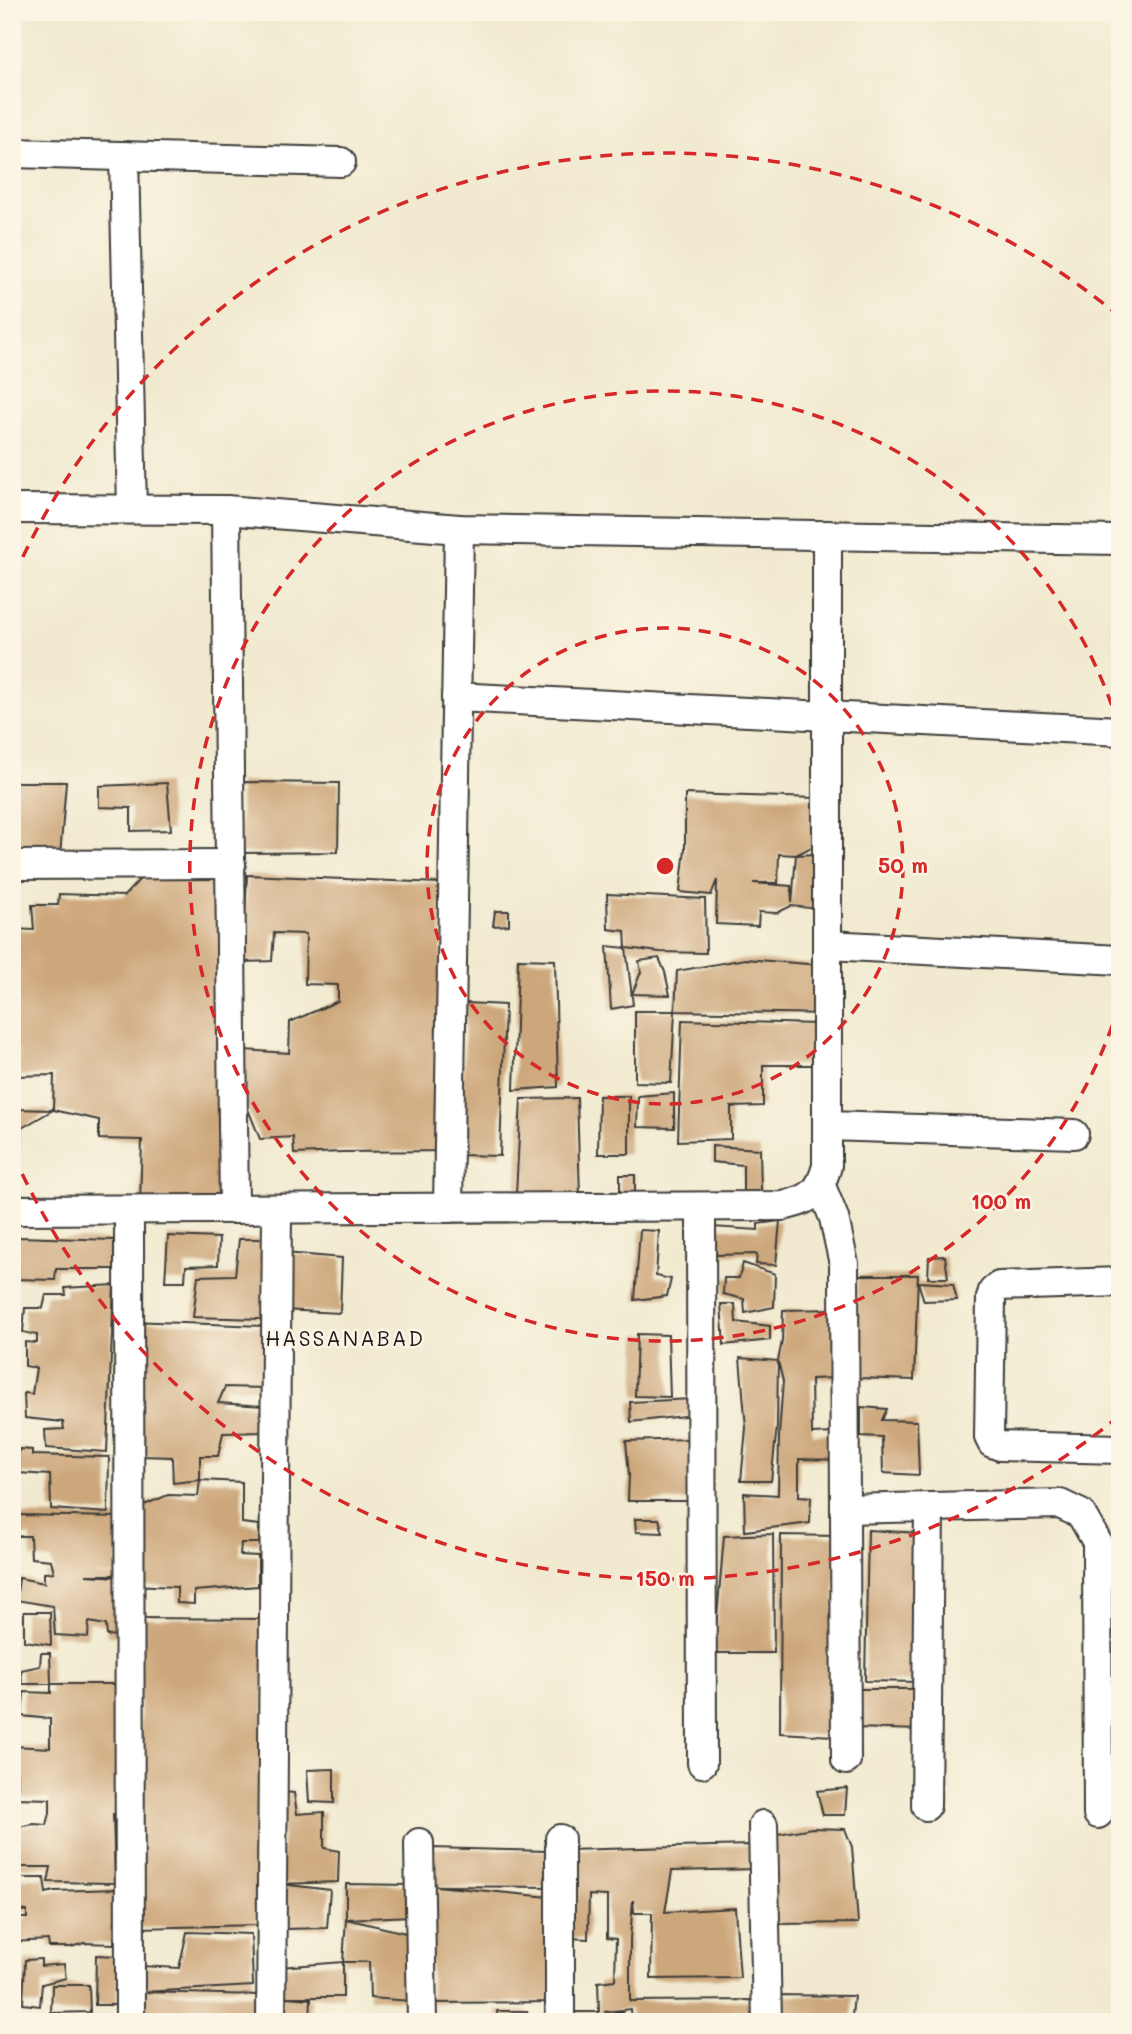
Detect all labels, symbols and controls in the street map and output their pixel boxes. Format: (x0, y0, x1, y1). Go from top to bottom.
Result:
text: 50 m (878, 851, 928, 878)
centre of rings (653, 854, 677, 878)
text: 100 m (971, 1187, 1031, 1214)
district label: HASSANABAD (265, 1324, 425, 1351)
text: 150 m (635, 1564, 695, 1591)

